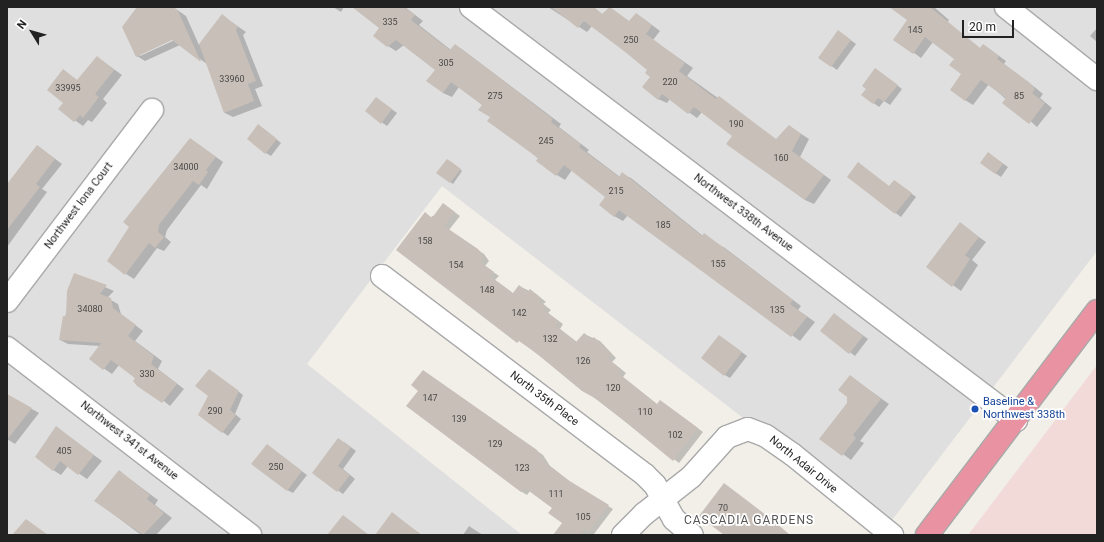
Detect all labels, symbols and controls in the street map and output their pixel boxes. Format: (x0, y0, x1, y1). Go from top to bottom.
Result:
north arrow (12, 12, 52, 52)
scale bar (964, 12, 1016, 38)
text: N (14, 17, 30, 31)
house number: 335 (382, 17, 398, 27)
text: 20 m (969, 20, 996, 34)
house number: 145 (907, 25, 923, 35)
house number: 250 (623, 35, 639, 45)
house number: 305 (438, 58, 454, 68)
house number: 33960 (219, 74, 245, 84)
house number: 220 (662, 77, 678, 87)
house number: 33995 (55, 83, 81, 93)
house number: 275 (487, 91, 503, 101)
house number: 85 (1014, 91, 1024, 101)
house number: 190 (728, 119, 744, 129)
house number: 245 (538, 136, 554, 146)
house number: 160 (773, 153, 789, 163)
street label: Northwest Iona Court (42, 160, 116, 252)
house number: 34000 (173, 162, 199, 172)
street label: Northwest 338th Avenue (691, 171, 795, 255)
house number: 215 (608, 186, 624, 196)
house number: 185 (655, 220, 671, 230)
house number: 158 (417, 236, 433, 246)
house number: 155 (710, 259, 726, 269)
house number: 154 (448, 260, 464, 270)
house number: 148 (479, 285, 495, 295)
house number: 34080 (77, 304, 103, 314)
house number: 135 (769, 305, 785, 315)
house number: 142 (511, 308, 527, 318)
house number: 132 (542, 334, 558, 344)
house number: 126 (575, 356, 591, 366)
house number: 330 (139, 369, 155, 379)
street label: North 35th Place (507, 369, 581, 429)
house number: 120 (605, 383, 621, 393)
house number: 147 (422, 393, 438, 403)
place label: Baseline & Northwest 338th (983, 396, 1065, 422)
street label: Northwest 341st Avenue (77, 399, 181, 483)
marker: Baseline & Northwest 338th (970, 404, 980, 414)
house number: 290 (207, 406, 223, 416)
house number: 110 (637, 407, 653, 417)
house number: 139 (451, 414, 467, 424)
house number: 102 (667, 430, 683, 440)
street label: North Adair Drive (766, 434, 840, 496)
house number: 129 (487, 439, 503, 449)
house number: 405 (56, 446, 72, 456)
house number: 250 (268, 462, 284, 472)
house number: 123 (514, 463, 530, 473)
house number: 111 (548, 489, 564, 499)
house number: 70 (718, 503, 728, 513)
house number: 105 (575, 512, 591, 522)
district label: CASCADIA GARDENS (684, 514, 814, 528)

